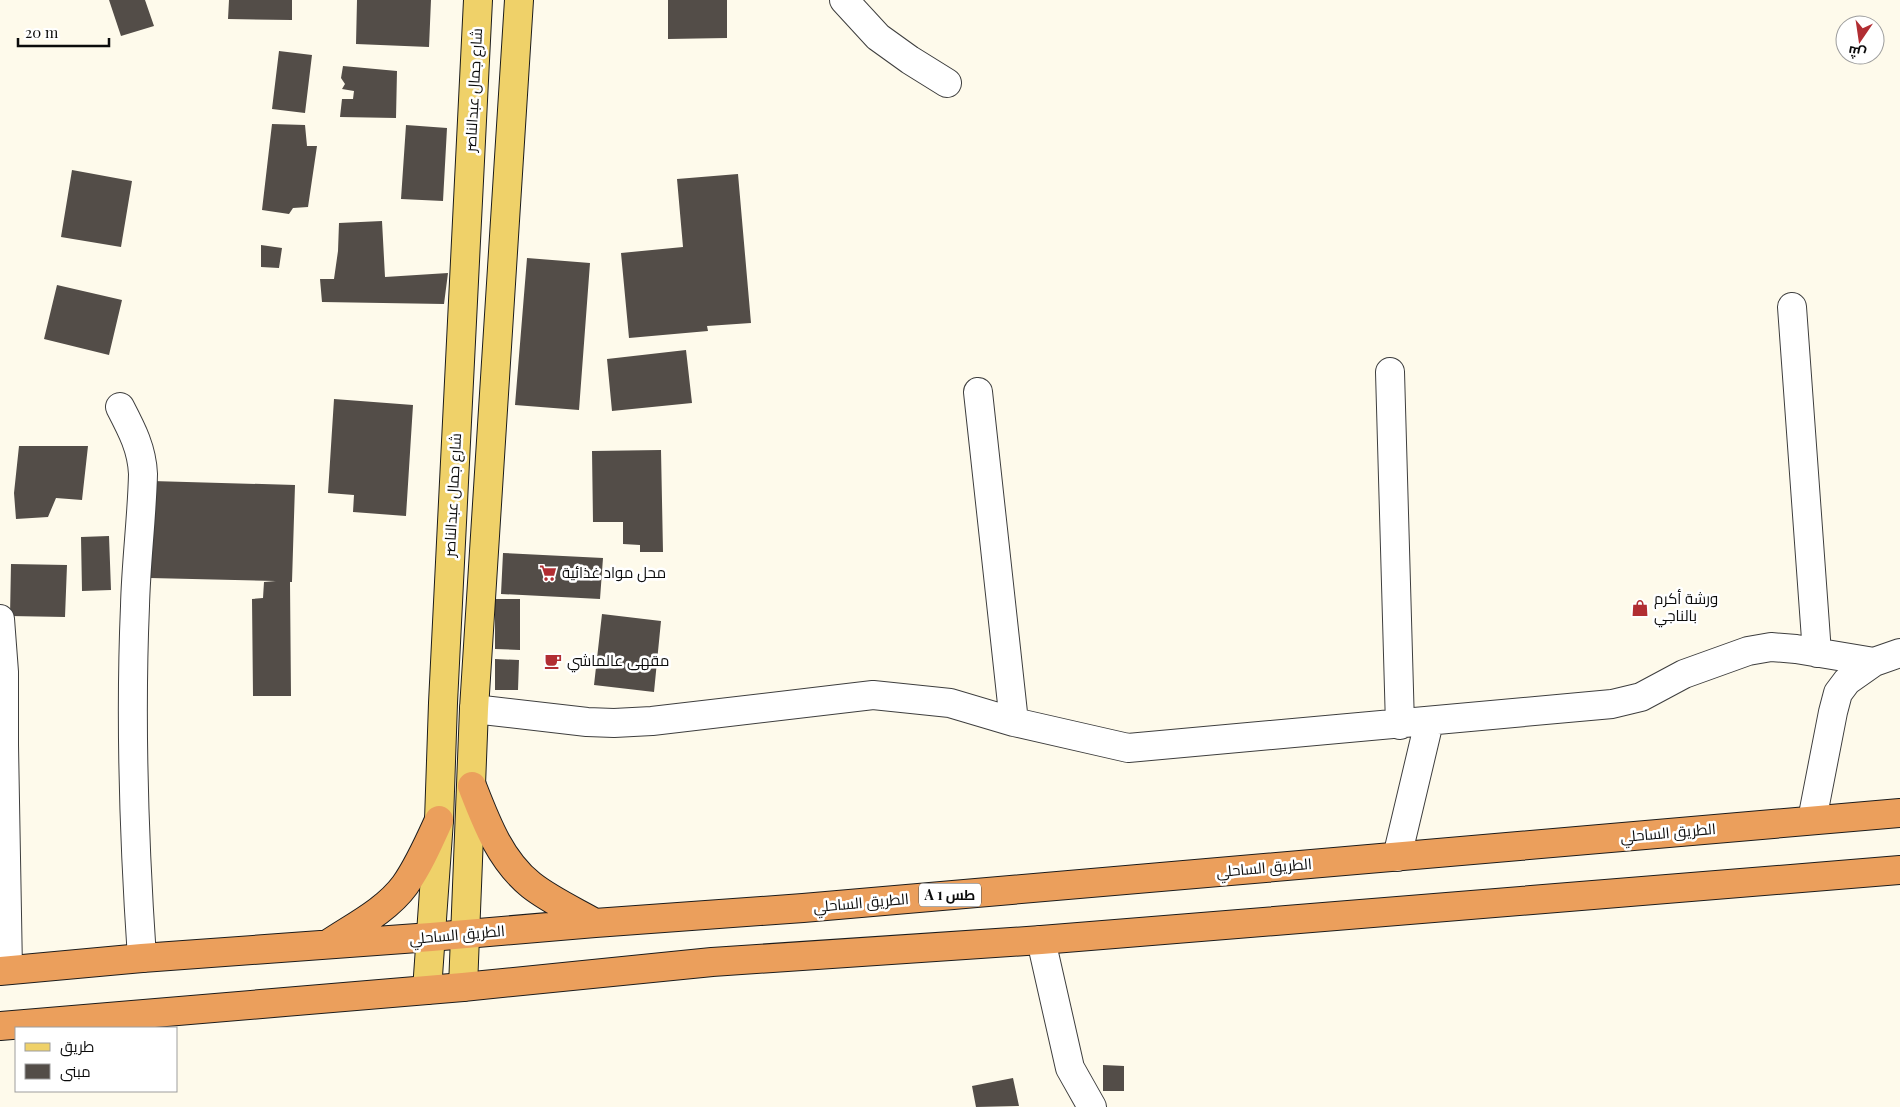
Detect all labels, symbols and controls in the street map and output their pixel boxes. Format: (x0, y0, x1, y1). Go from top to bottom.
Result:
scale bar (18, 15, 109, 47)
north arrow (1835, 15, 1885, 65)
text: 20 m (25, 22, 59, 42)
street label: شارع جمال عبدالناصر (460, 28, 488, 153)
text: ش (1846, 42, 1868, 64)
street label: شارع جمال عبدالناصر (439, 433, 467, 558)
place label: محل مواد غذائية (562, 562, 666, 583)
supermarket icon: محل مواد غذائية (538, 563, 558, 583)
place label: ورشة أكرم بالناجي (1654, 588, 1718, 628)
shop icon: ورشة أكرم بالناجي (1630, 598, 1650, 618)
place label: مقهى عالماشي (567, 650, 669, 673)
cafe icon: مقهى عالماشي (543, 651, 563, 671)
street label: الطريق الساحلي (1619, 818, 1717, 849)
street label: الطريق الساحلي (1215, 853, 1313, 884)
road number: A 1 طس (919, 884, 981, 906)
street label: الطريق الساحلي (812, 888, 910, 919)
street label: الطريق الساحلي (408, 920, 506, 951)
legend (15, 1027, 178, 1092)
text: طريق (60, 1036, 94, 1057)
text: مبنى (60, 1061, 91, 1082)

